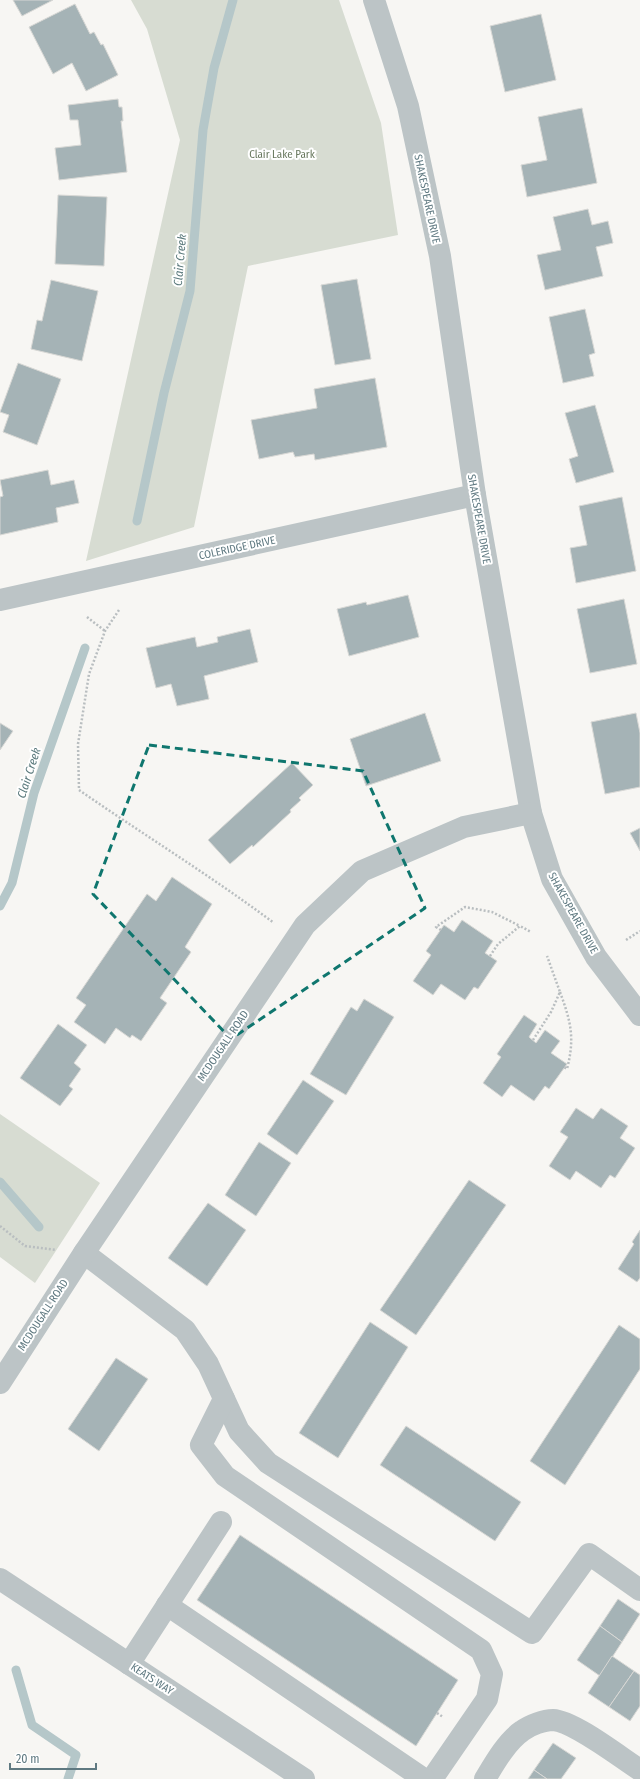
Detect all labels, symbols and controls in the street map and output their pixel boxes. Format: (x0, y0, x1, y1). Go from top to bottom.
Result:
park label: Clair Lake Park (249, 148, 316, 161)
street label: SHAKESPEARE DRIVE (411, 153, 443, 245)
water label: Clair Creek (171, 233, 189, 287)
street label: SHAKESPEARE DRIVE (465, 473, 493, 565)
street label: COLERIDGE DRIVE (198, 534, 276, 562)
water label: Clair Creek (14, 746, 44, 800)
street label: SHAKESPEARE DRIVE (545, 870, 601, 956)
street label: MCDOUGALL ROAD (195, 1008, 251, 1084)
street label: MCDOUGALL ROAD (15, 1277, 71, 1353)
street label: KEATS WAY (128, 1660, 176, 1698)
scale bar (10, 1745, 96, 1771)
text: 20 m (16, 1752, 40, 1766)

